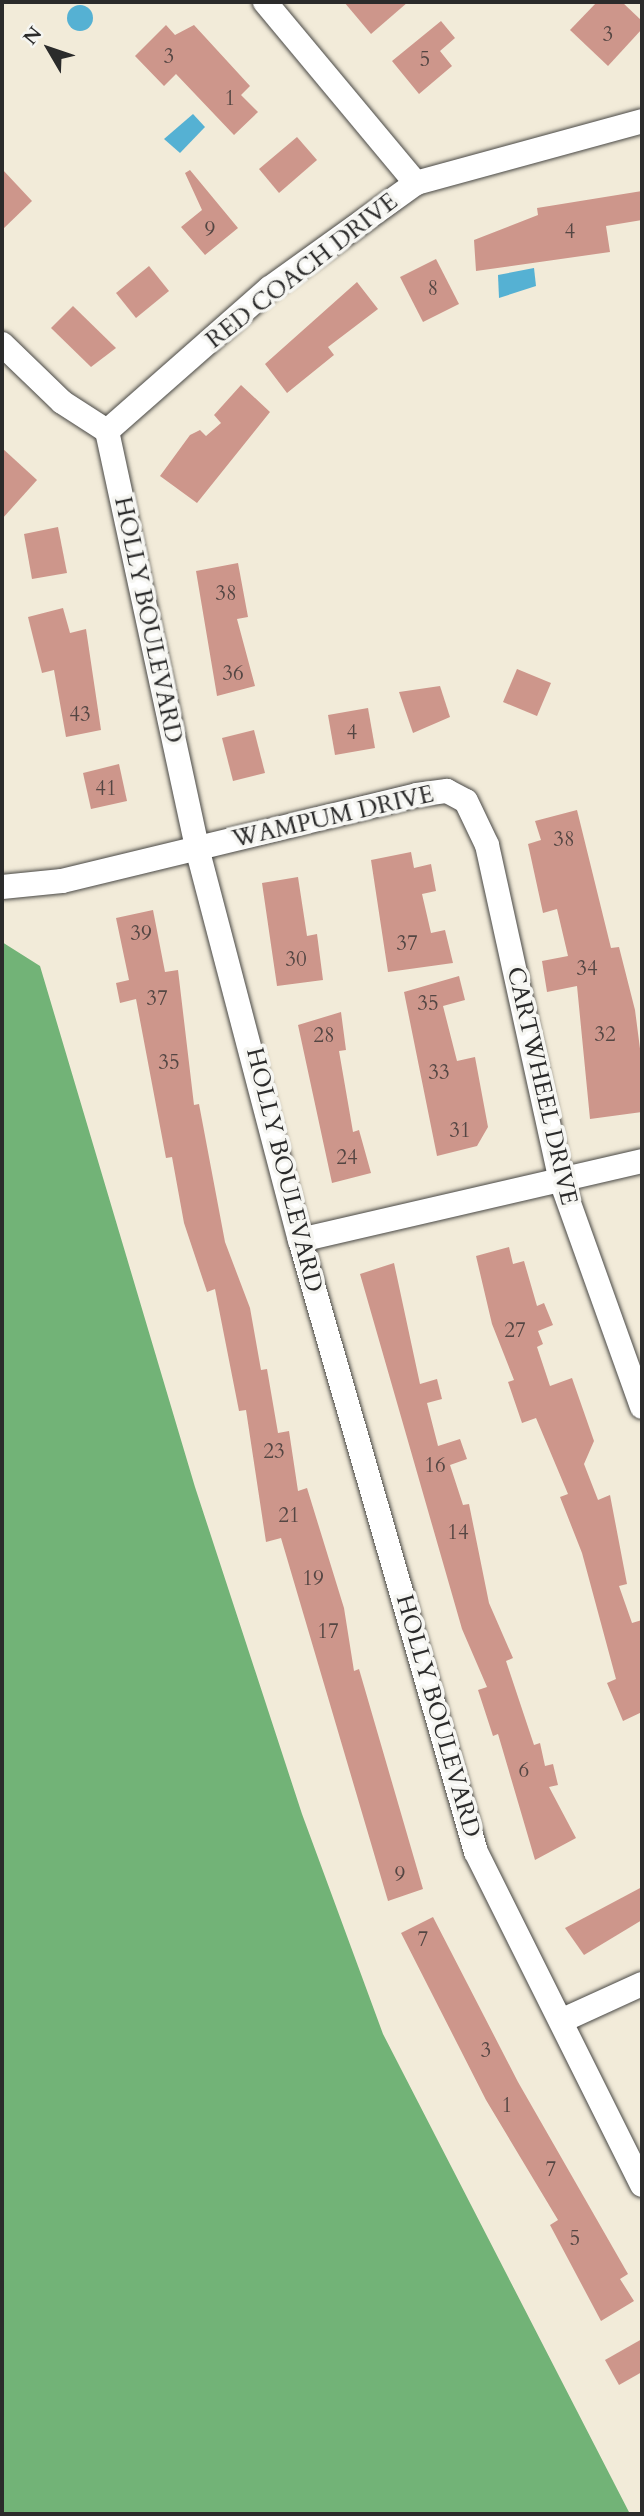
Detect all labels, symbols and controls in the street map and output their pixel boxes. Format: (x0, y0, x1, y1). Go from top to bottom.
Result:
north arrow (14, 14, 84, 84)
text: N (17, 21, 48, 50)
house number: 3 (603, 22, 613, 48)
house number: 3 (164, 44, 174, 70)
house number: 5 (420, 47, 430, 73)
house number: 1 (225, 86, 235, 112)
street label: RED COACH DRIVE (200, 187, 404, 355)
house number: 9 (205, 217, 215, 243)
house number: 4 (565, 219, 575, 245)
house number: 8 (428, 276, 438, 302)
street label: HOLLY BOULEVARD (108, 494, 188, 746)
house number: 38 (215, 581, 237, 607)
house number: 36 (222, 661, 244, 687)
house number: 43 (69, 702, 91, 728)
house number: 4 (347, 720, 357, 746)
house number: 41 (95, 776, 117, 802)
street label: WAMPUM DRIVE (230, 780, 436, 854)
house number: 38 (553, 827, 575, 853)
house number: 39 (130, 921, 152, 947)
house number: 37 (396, 931, 418, 957)
house number: 30 (285, 947, 307, 973)
house number: 34 (576, 956, 598, 982)
street label: CARTWHEEL DRIVE (501, 964, 583, 1208)
house number: 37 (146, 986, 168, 1012)
house number: 35 (417, 991, 439, 1017)
house number: 32 (594, 1022, 616, 1048)
house number: 28 (313, 1023, 335, 1049)
street label: HOLLY BOULEVARD (240, 1045, 328, 1295)
house number: 35 (158, 1050, 180, 1076)
house number: 33 (428, 1060, 450, 1086)
house number: 31 (449, 1118, 471, 1144)
house number: 24 (336, 1145, 358, 1171)
house number: 27 (504, 1318, 526, 1344)
house number: 23 (263, 1439, 285, 1465)
house number: 16 (424, 1453, 446, 1479)
house number: 21 (278, 1503, 300, 1529)
house number: 14 (447, 1520, 469, 1546)
house number: 19 (302, 1566, 324, 1592)
street label: HOLLY BOULEVARD (390, 1591, 486, 1841)
house number: 17 (317, 1619, 339, 1645)
house number: 6 (519, 1758, 529, 1784)
house number: 9 (395, 1862, 405, 1888)
house number: 7 (418, 1927, 428, 1953)
house number: 3 (481, 2038, 491, 2064)
house number: 1 (502, 2093, 512, 2119)
house number: 7 (546, 2157, 556, 2183)
house number: 5 (570, 2226, 580, 2252)

